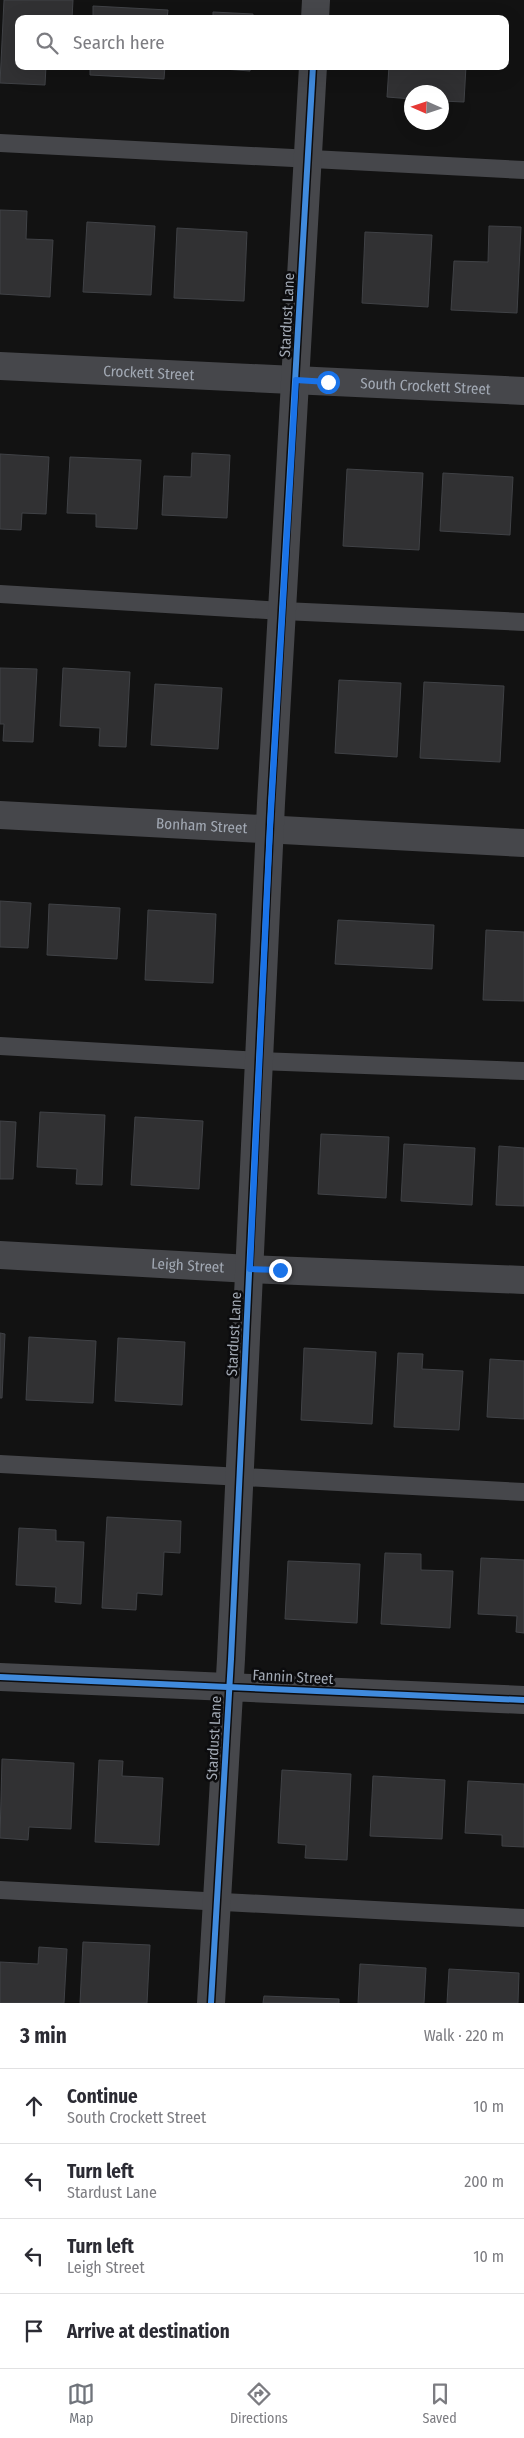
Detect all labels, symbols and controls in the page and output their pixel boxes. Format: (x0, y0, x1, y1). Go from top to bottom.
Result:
search box (15, 15, 509, 70)
icon: search (33, 29, 61, 57)
text: Search here (73, 31, 165, 54)
north arrow (404, 85, 449, 130)
street label: Stardust Lane (276, 272, 298, 358)
street label: Crockett Street (103, 362, 195, 384)
route start (317, 371, 340, 394)
street label: South Crockett Street (360, 374, 491, 398)
street label: Bonham Street (156, 814, 248, 837)
street label: Leigh Street (151, 1254, 225, 1277)
route end (269, 1259, 292, 1282)
street label: Stardust Lane (223, 1291, 245, 1377)
street label: Fannin Street (252, 1666, 334, 1688)
street label: Stardust Lane (203, 1695, 225, 1781)
text: 3 min (20, 2023, 67, 2049)
text: Walk · 220 m (424, 2026, 504, 2045)
text: Continue (67, 2085, 138, 2108)
icon: ahead (20, 2092, 48, 2120)
text: 10 m (473, 2097, 504, 2116)
text: South Crockett Street (67, 2108, 206, 2127)
text: Turn left (67, 2160, 134, 2183)
icon: left (20, 2167, 48, 2195)
text: 200 m (464, 2172, 504, 2191)
text: Stardust Lane (67, 2183, 157, 2202)
text: Turn left (67, 2235, 134, 2258)
icon: left (20, 2242, 48, 2270)
text: 10 m (473, 2247, 504, 2266)
text: Leigh Street (67, 2258, 145, 2277)
icon: arrive (20, 2317, 48, 2345)
text: Arrive at destination (67, 2320, 230, 2343)
tab: Map (67, 2380, 95, 2427)
tab: Directions (230, 2380, 288, 2427)
tab: Saved (422, 2380, 457, 2427)

